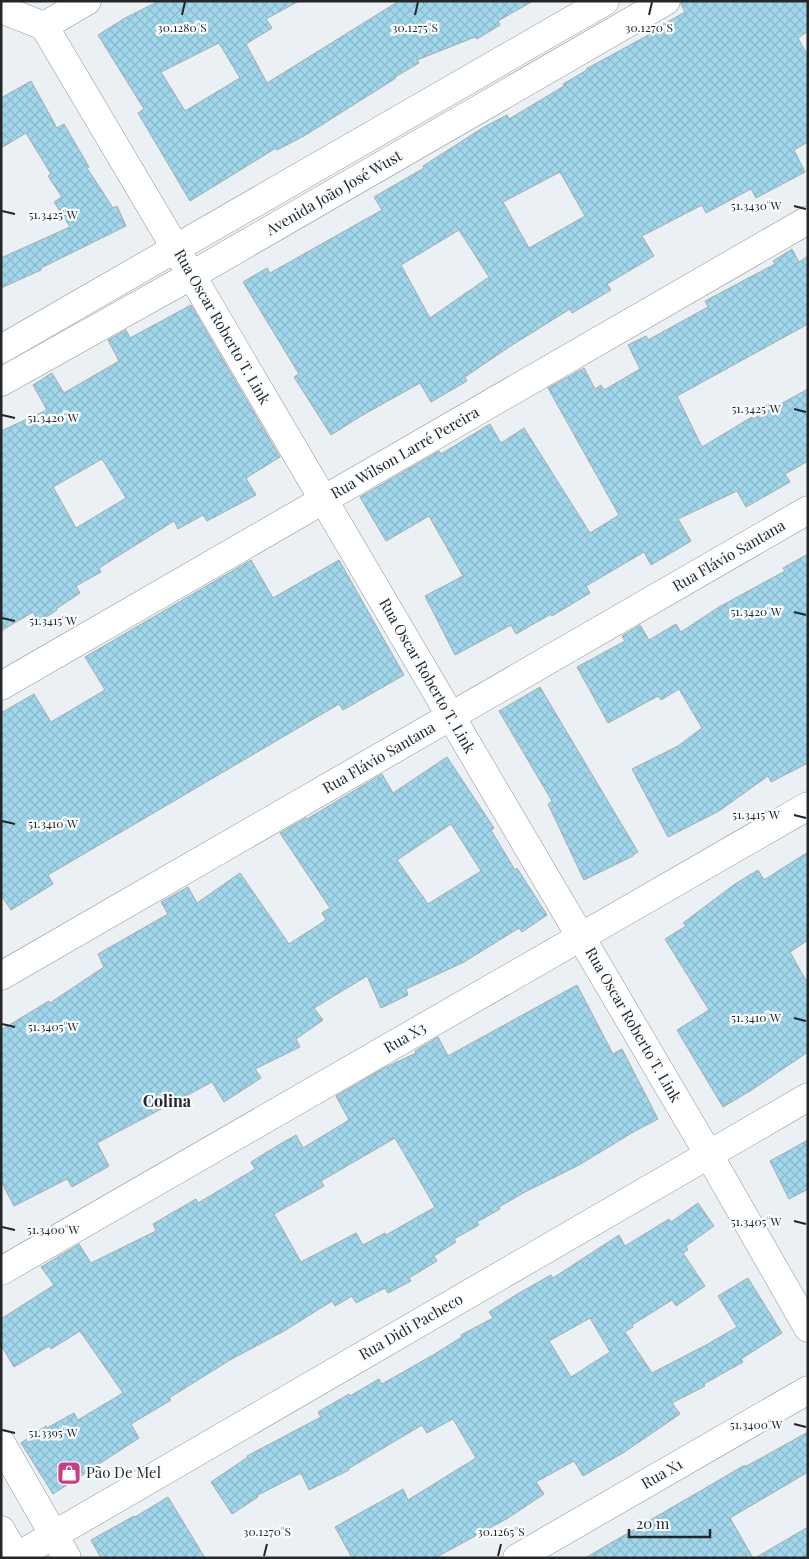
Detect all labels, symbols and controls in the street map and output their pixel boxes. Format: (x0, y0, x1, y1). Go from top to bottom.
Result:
text: 30.1280°S (157, 19, 207, 35)
text: 30.1275°S (392, 19, 438, 35)
text: 30.1270°S (625, 19, 673, 35)
street label: Avenida João José Wust (261, 145, 406, 240)
text: 51.3430°W (731, 197, 781, 213)
text: 51.3425°W (28, 206, 78, 222)
street label: Rua Oscar Roberto T. Link (170, 245, 276, 408)
text: 51.3425°W (731, 400, 781, 416)
street label: Rua Wilson Larré Pereira (327, 401, 483, 503)
text: 51.3420°W (27, 409, 79, 425)
street label: Rua Flávio Santana (669, 514, 789, 596)
street label: Rua Oscar Roberto T. Link (375, 594, 481, 757)
text: 51.3420°W (730, 603, 782, 619)
text: 51.3415°W (29, 612, 77, 628)
street label: Rua Flávio Santana (319, 716, 439, 798)
text: 51.3415°W (732, 806, 780, 822)
text: 51.3410°W (28, 815, 78, 831)
street label: Rua Oscar Roberto T. Link (581, 943, 687, 1106)
text: 51.3410°W (731, 1009, 781, 1025)
street label: Rua X3 (380, 1017, 429, 1057)
text: 51.3405°W (28, 1018, 78, 1034)
district label: Colina (143, 1090, 192, 1111)
text: 51.3405°W (731, 1213, 781, 1229)
text: 51.3400°W (27, 1221, 79, 1237)
street label: Rua Didi Pacheco (355, 1288, 466, 1364)
text: 51.3400°W (730, 1416, 782, 1432)
text: 51.3395°W (28, 1424, 78, 1440)
street label: Rua X1 (637, 1453, 686, 1493)
shop icon: Pão De Mel (56, 1460, 82, 1486)
place label: Pão De Mel (86, 1462, 161, 1482)
scale bar (629, 1506, 710, 1538)
text: 20 m (636, 1513, 670, 1533)
text: 30.1270°S (243, 1523, 291, 1539)
text: 30.1265°S (477, 1523, 525, 1539)

